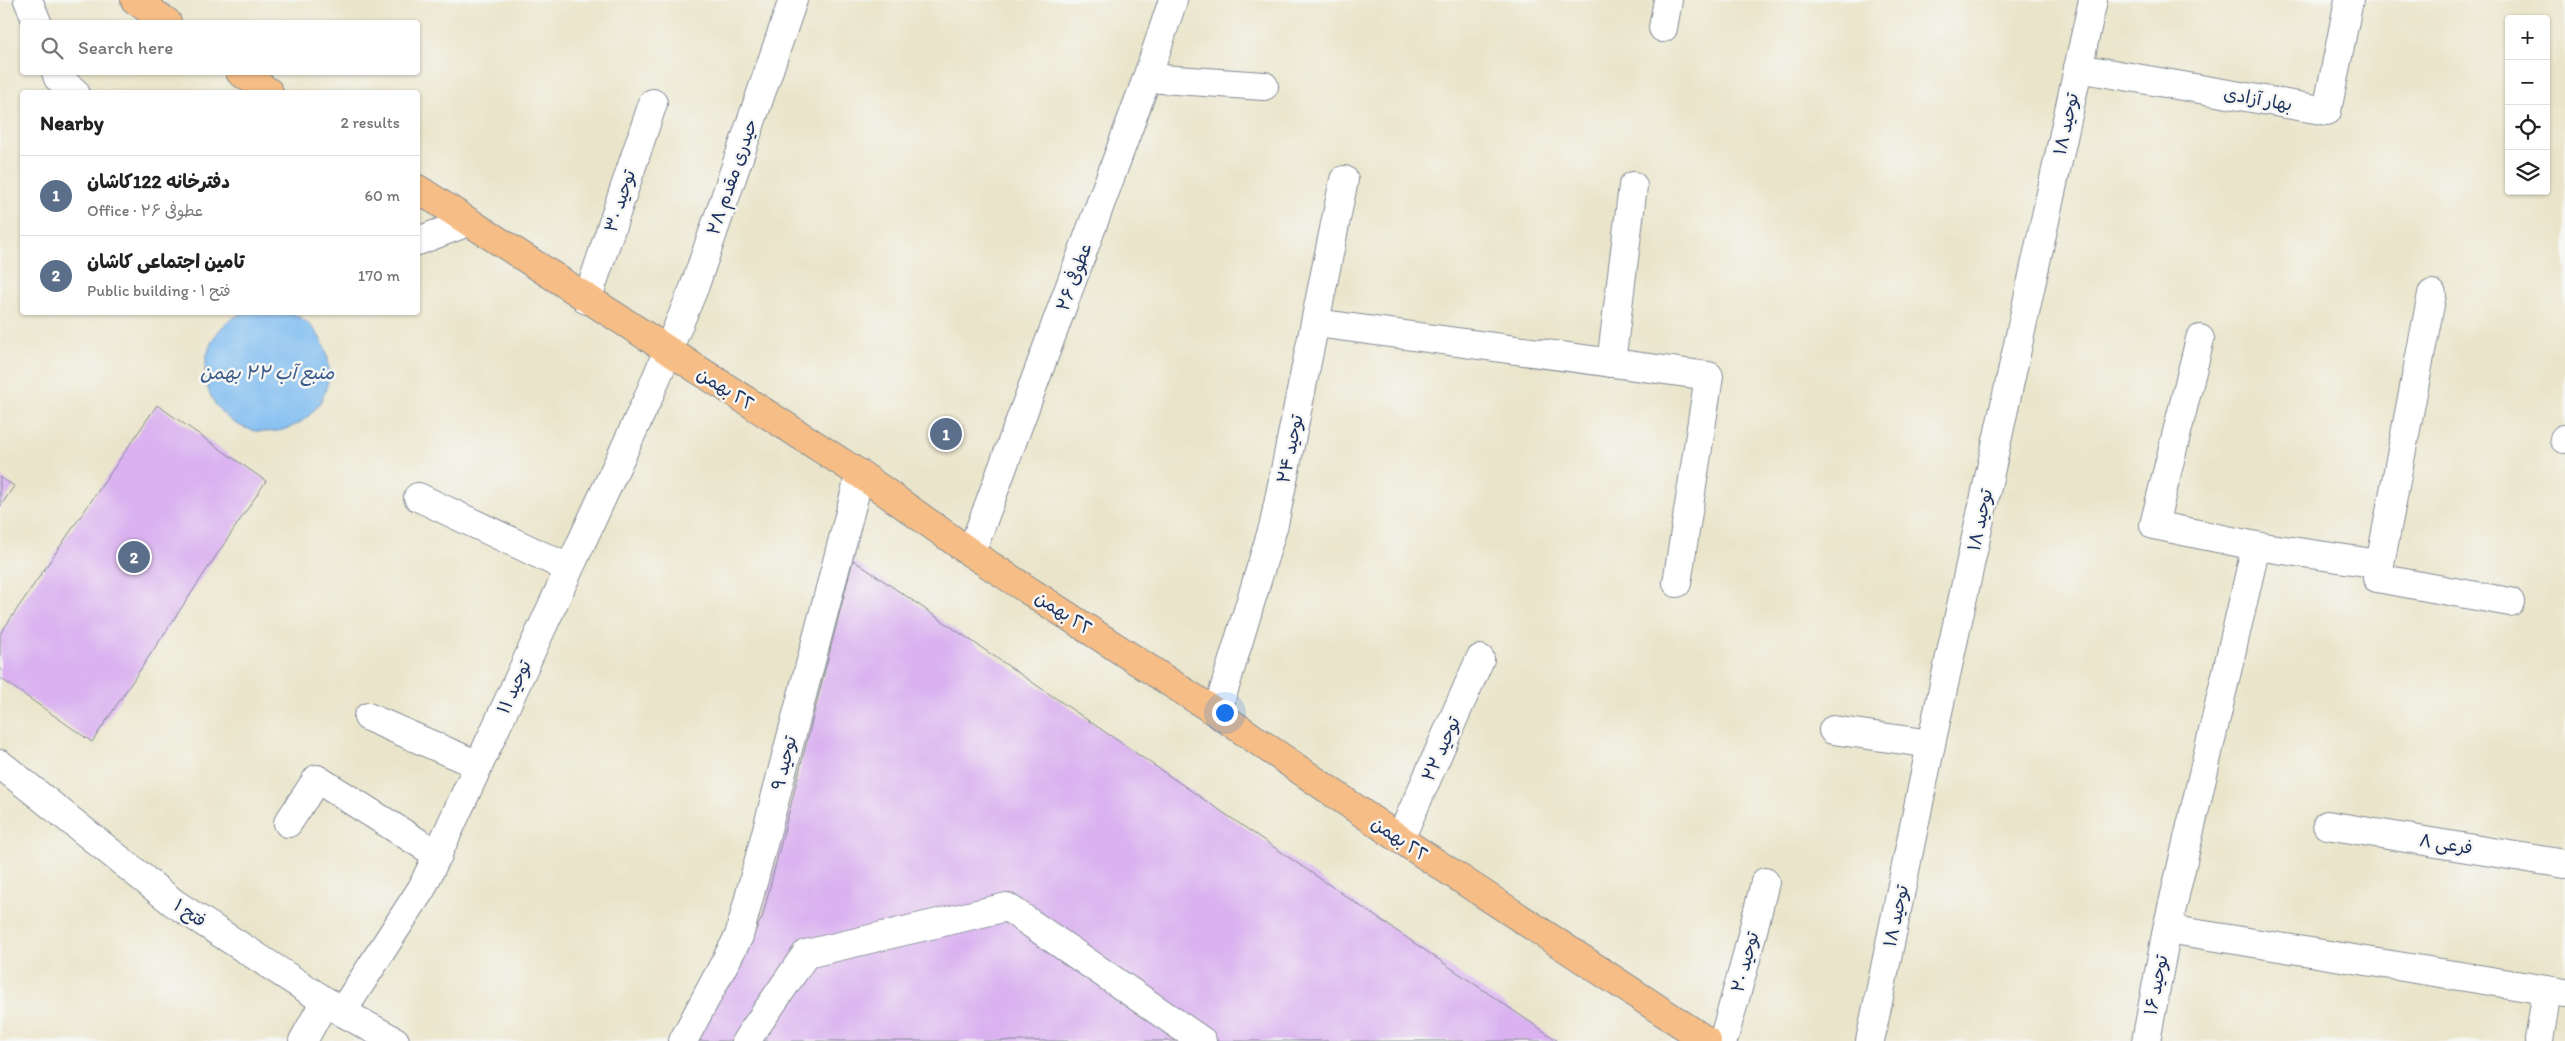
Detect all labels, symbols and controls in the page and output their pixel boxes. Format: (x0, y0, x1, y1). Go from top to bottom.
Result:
map controls (2505, 15, 2550, 195)
button: + (2505, 15, 2550, 60)
search box (20, 20, 420, 75)
icon: search (38, 34, 66, 62)
text: Search here (78, 36, 173, 59)
button: − (2505, 60, 2550, 105)
street label: بهار آزادی (2222, 82, 2294, 116)
street label: توحید ۱۸ (2049, 90, 2083, 157)
button: locate (2505, 105, 2550, 150)
text: Nearby (40, 110, 104, 135)
text: 2 results (340, 113, 400, 132)
street label: حیدری مقدم ۲۸ (702, 116, 765, 239)
button: layers (2505, 150, 2550, 195)
street label: توحید ۳۰ (600, 166, 641, 235)
text: دفترخانه 122کاشان (87, 170, 230, 193)
text: 1 (52, 186, 60, 205)
text: 60 m (365, 186, 400, 205)
text: Office · عطوفی ۲۶ (87, 201, 203, 220)
street label: عطوفی ۲۶ (1051, 240, 1097, 314)
text: تامین اجتماعی کاشان (87, 250, 244, 273)
text: 2 (52, 266, 60, 285)
text: 170 m (358, 266, 400, 285)
text: Public building · فتح ۱ (87, 281, 231, 300)
water label: منبع آب ۲۲ بهمن (200, 361, 334, 387)
street label: ٢٢ بهمن (693, 363, 759, 415)
street label: توحید ۲۴ (1272, 412, 1308, 485)
pin: 1 (930, 415, 962, 453)
street label: توحید ۱۸ (1963, 486, 1997, 553)
pin: 2 (118, 538, 150, 576)
street label: ٢٢ بهمن (1031, 586, 1097, 640)
street label: توحید ۱۱ (492, 656, 536, 717)
your location (1212, 700, 1238, 726)
street label: توحید ۲۲ (1417, 713, 1465, 785)
street label: توحید ۹ (767, 733, 802, 792)
street label: ٢٢ بهمن (1367, 812, 1433, 866)
street label: فرعی ۸ (2418, 829, 2474, 859)
street label: توحید ۱۸ (1879, 882, 1913, 949)
street label: فتح ۱ (169, 894, 211, 933)
street label: توحید ۲۰ (1726, 929, 1764, 995)
street label: توحید ۱۶ (2139, 952, 2173, 1017)

